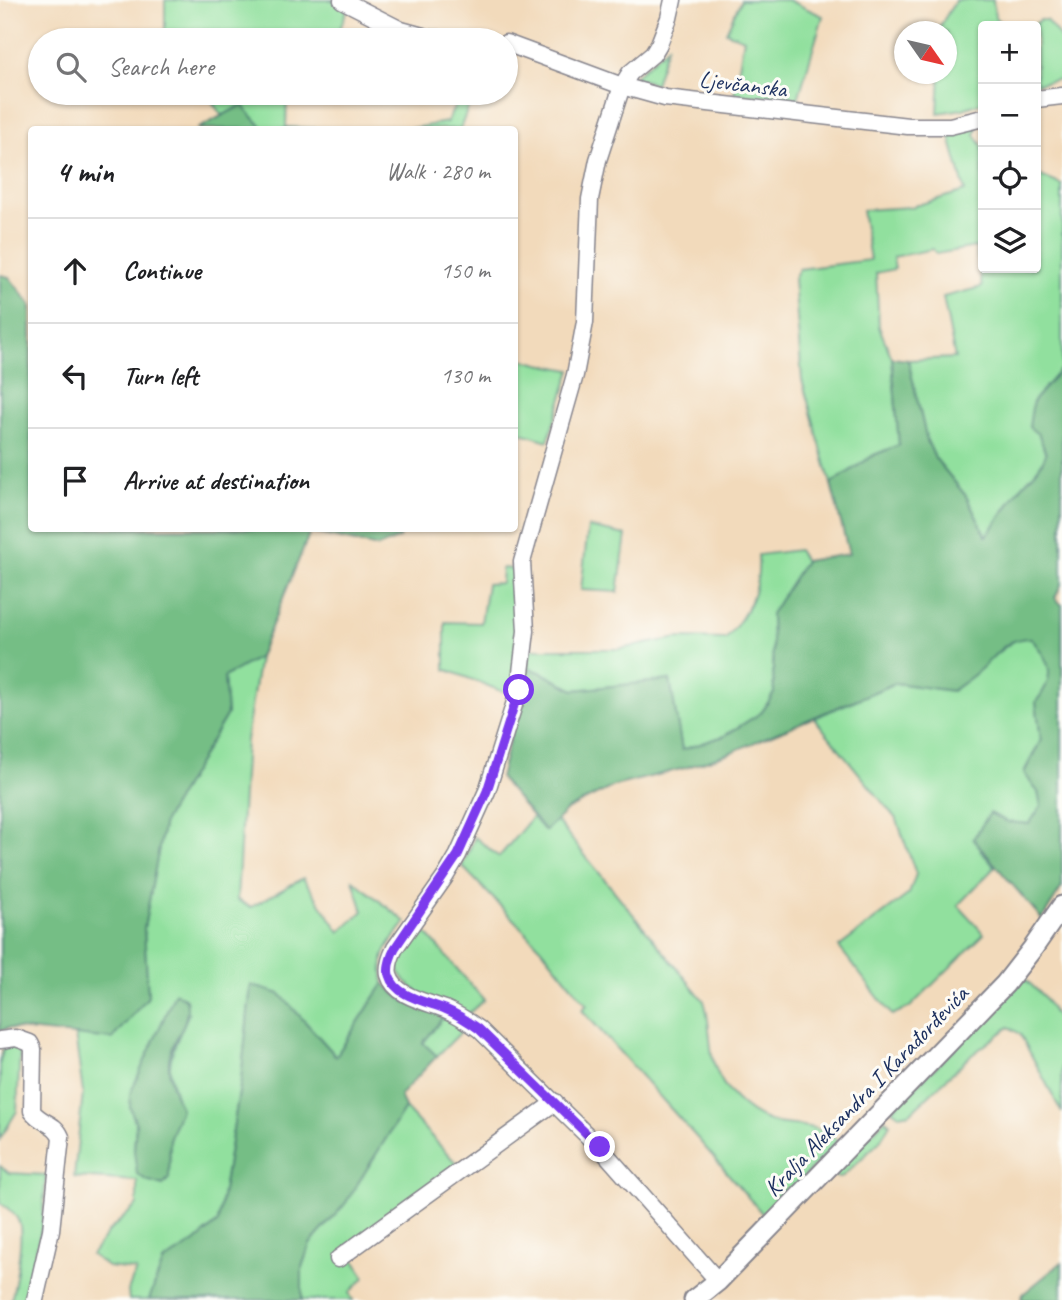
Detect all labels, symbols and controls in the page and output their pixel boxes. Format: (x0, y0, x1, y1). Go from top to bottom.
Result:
north arrow (894, 21, 957, 84)
map controls (978, 21, 1041, 273)
button: + (978, 21, 1041, 84)
search box (28, 28, 518, 105)
icon: search (52, 48, 90, 86)
text: Search here (108, 50, 214, 83)
street label: Ljevčanska (698, 64, 790, 104)
button: − (978, 84, 1041, 147)
button: locate (978, 147, 1041, 210)
text: 4 min (56, 153, 113, 191)
text: Walk · 280 m (386, 157, 490, 186)
button: layers (978, 210, 1041, 273)
icon: ahead (56, 252, 94, 290)
text: Continue (123, 254, 201, 287)
text: 150 m (441, 256, 490, 285)
icon: left (56, 357, 94, 395)
text: Turn left (123, 359, 198, 392)
text: 130 m (441, 361, 490, 390)
icon: arrive (56, 462, 94, 500)
text: Arrive at destination (123, 464, 309, 497)
route start (503, 674, 534, 705)
street label: Kralja Aleksandra I Karađorđevića (757, 978, 976, 1203)
route end (584, 1131, 615, 1162)

